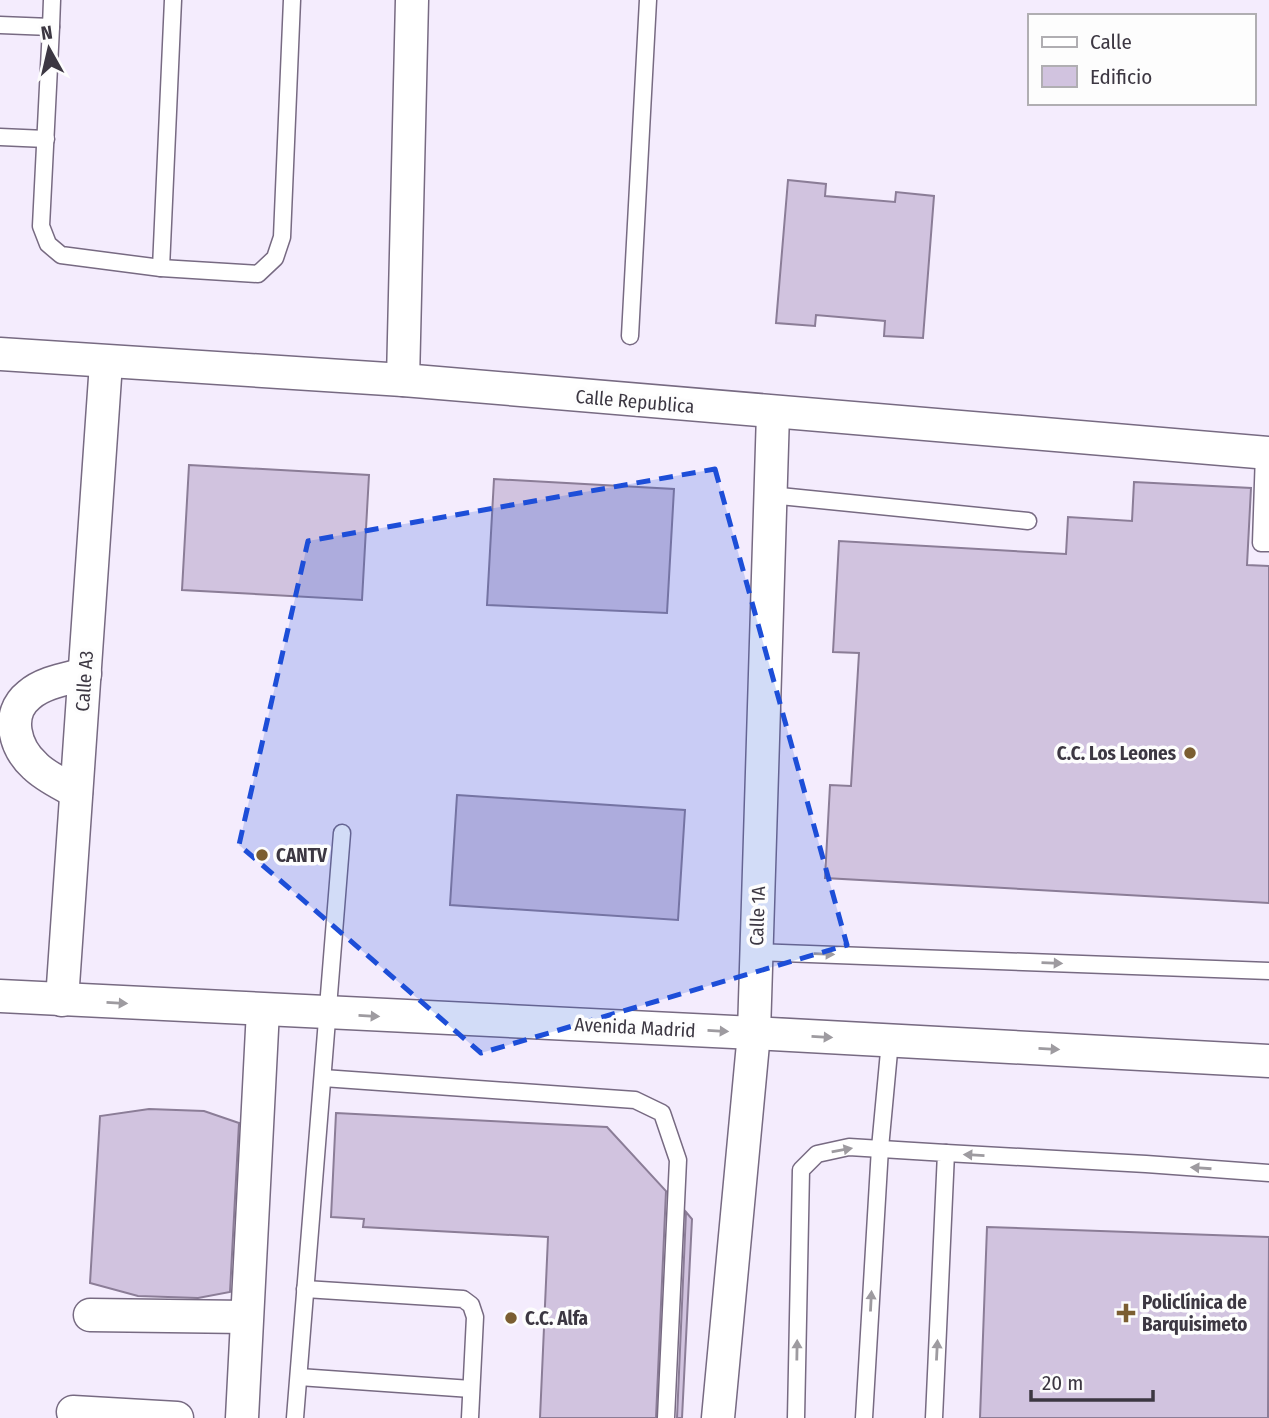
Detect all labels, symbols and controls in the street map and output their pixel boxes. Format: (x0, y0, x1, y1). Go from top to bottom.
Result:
north arrow (14, 14, 84, 84)
legend (1028, 14, 1255, 105)
text: N (39, 20, 54, 45)
text: Calle (1090, 29, 1132, 55)
text: Edificio (1090, 64, 1152, 90)
street label: Calle Republica (575, 385, 695, 418)
street label: Calle A3 (71, 650, 98, 712)
place label: C.C. Los Leones (1057, 742, 1177, 765)
marker: C.C. Los Leones (1182, 745, 1198, 761)
place label: CANTV (276, 844, 328, 867)
marker: CANTV (254, 847, 270, 863)
street label: Calle 1A (745, 886, 770, 946)
one-way arrow (814, 949, 836, 960)
one-way arrow (1041, 958, 1063, 969)
one-way arrow (106, 997, 128, 1008)
one-way arrow (358, 1010, 380, 1021)
street label: Avenida Madrid (574, 1013, 696, 1042)
one-way arrow (708, 1026, 730, 1037)
one-way arrow (811, 1032, 833, 1043)
one-way arrow (1038, 1044, 1060, 1055)
one-way arrow (831, 1144, 853, 1155)
one-way arrow (963, 1149, 985, 1160)
one-way arrow (1190, 1162, 1212, 1173)
one-way arrow (866, 1290, 877, 1312)
place label: Policlínica de Barquisimeto (1142, 1291, 1248, 1336)
marker: Policlínica de Barquisimeto (1116, 1303, 1136, 1323)
place label: C.C. Alfa (525, 1307, 588, 1330)
marker: C.C. Alfa (503, 1310, 519, 1326)
one-way arrow (791, 1339, 803, 1361)
one-way arrow (932, 1339, 943, 1361)
scale bar (1031, 1358, 1154, 1402)
text: 20 m (1042, 1370, 1083, 1396)

